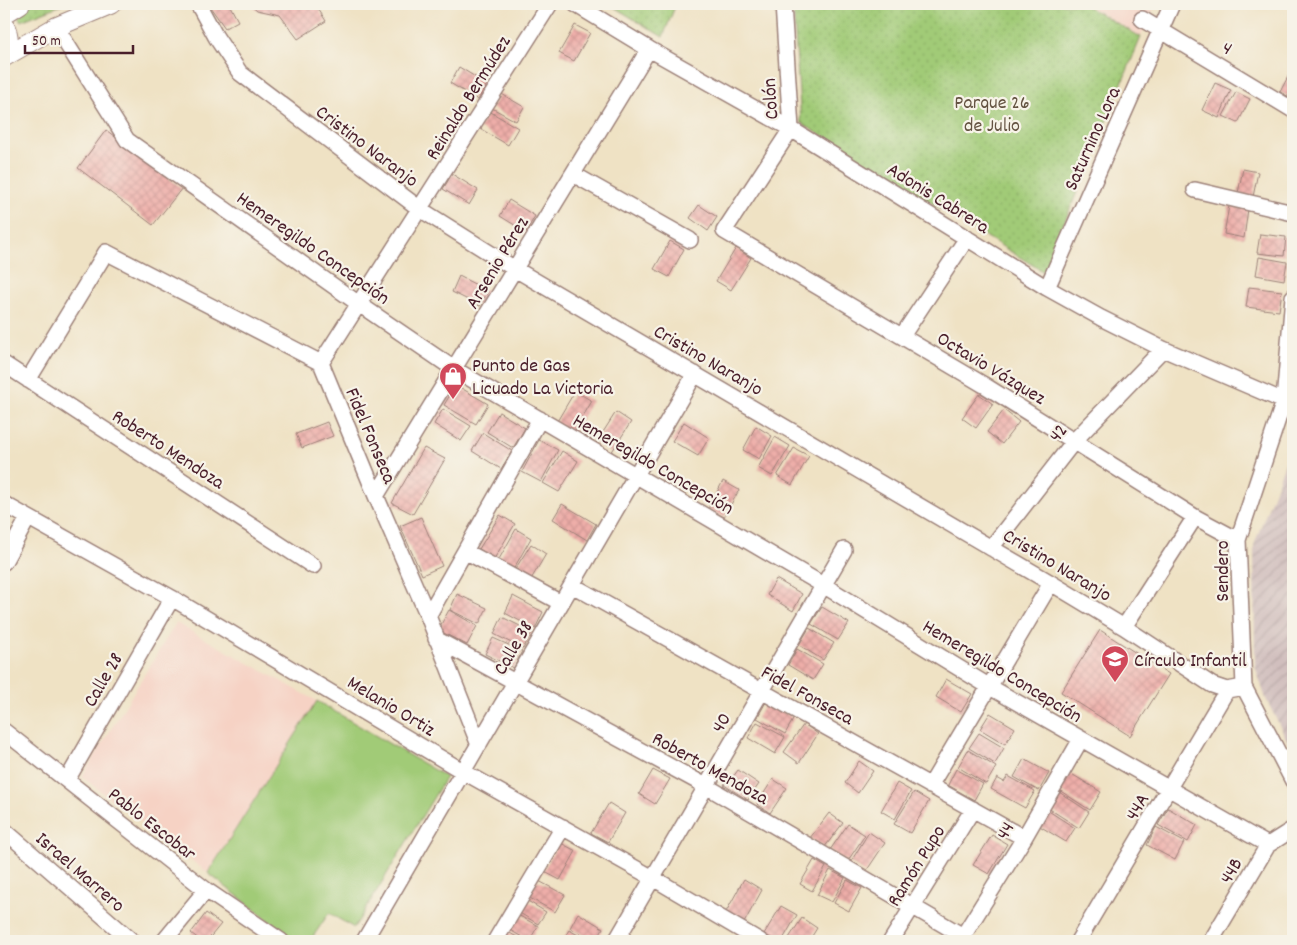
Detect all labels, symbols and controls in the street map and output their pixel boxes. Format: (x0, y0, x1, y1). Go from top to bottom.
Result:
scale bar (25, 22, 132, 54)
text: 50 m (32, 31, 61, 53)
street label: Reinaldo Bermúdez (420, 31, 519, 166)
street label: 4 (1216, 35, 1237, 64)
street label: Colón (757, 77, 787, 121)
street label: Saturnino Lora (1058, 82, 1129, 196)
park label: Parque 26 de Julio (954, 90, 1030, 141)
street label: Cristino Naranjo (309, 99, 424, 196)
street label: Adonis Cabrera (881, 157, 995, 242)
street label: Hemeregildo Concepción (230, 186, 395, 313)
street label: Arsenio Pérez (460, 212, 537, 315)
street label: Cristino Naranjo (647, 319, 768, 404)
street label: Octavio Vázquez (931, 326, 1051, 413)
place label: Punto de Gas Licuado La Victoria (472, 353, 614, 404)
shop icon: Punto de Gas Licuado La Victoria (438, 361, 468, 400)
street label: Fidel Fonseca (336, 384, 402, 489)
street label: Roberto Mendoza (105, 404, 230, 498)
street label: Hemeregildo Concepción (567, 408, 738, 523)
street label: 42 (1043, 418, 1076, 449)
street label: Cristino Naranjo (997, 523, 1116, 610)
street label: Sendero (1210, 540, 1238, 602)
street label: Hemeregildo Concepción (916, 614, 1087, 731)
street label: Calle 38 (488, 616, 541, 681)
school or university icon: Círculo Infantil (1100, 644, 1130, 683)
street label: Calle 28 (78, 648, 131, 713)
place label: Círculo Infantil (1134, 648, 1247, 676)
street label: Fidel Fonseca (755, 660, 858, 734)
street label: Melanio Ortiz (341, 670, 440, 745)
street label: 40 (706, 708, 740, 739)
street label: Roberto Mendoza (646, 726, 773, 814)
street label: Pablo Escobar (101, 782, 202, 869)
street label: 44A (1119, 788, 1158, 827)
street label: 44 (990, 817, 1023, 846)
street label: Ramón Pupo (881, 820, 954, 913)
street label: Israel Marrero (28, 826, 130, 920)
street label: 44B (1214, 853, 1251, 890)

